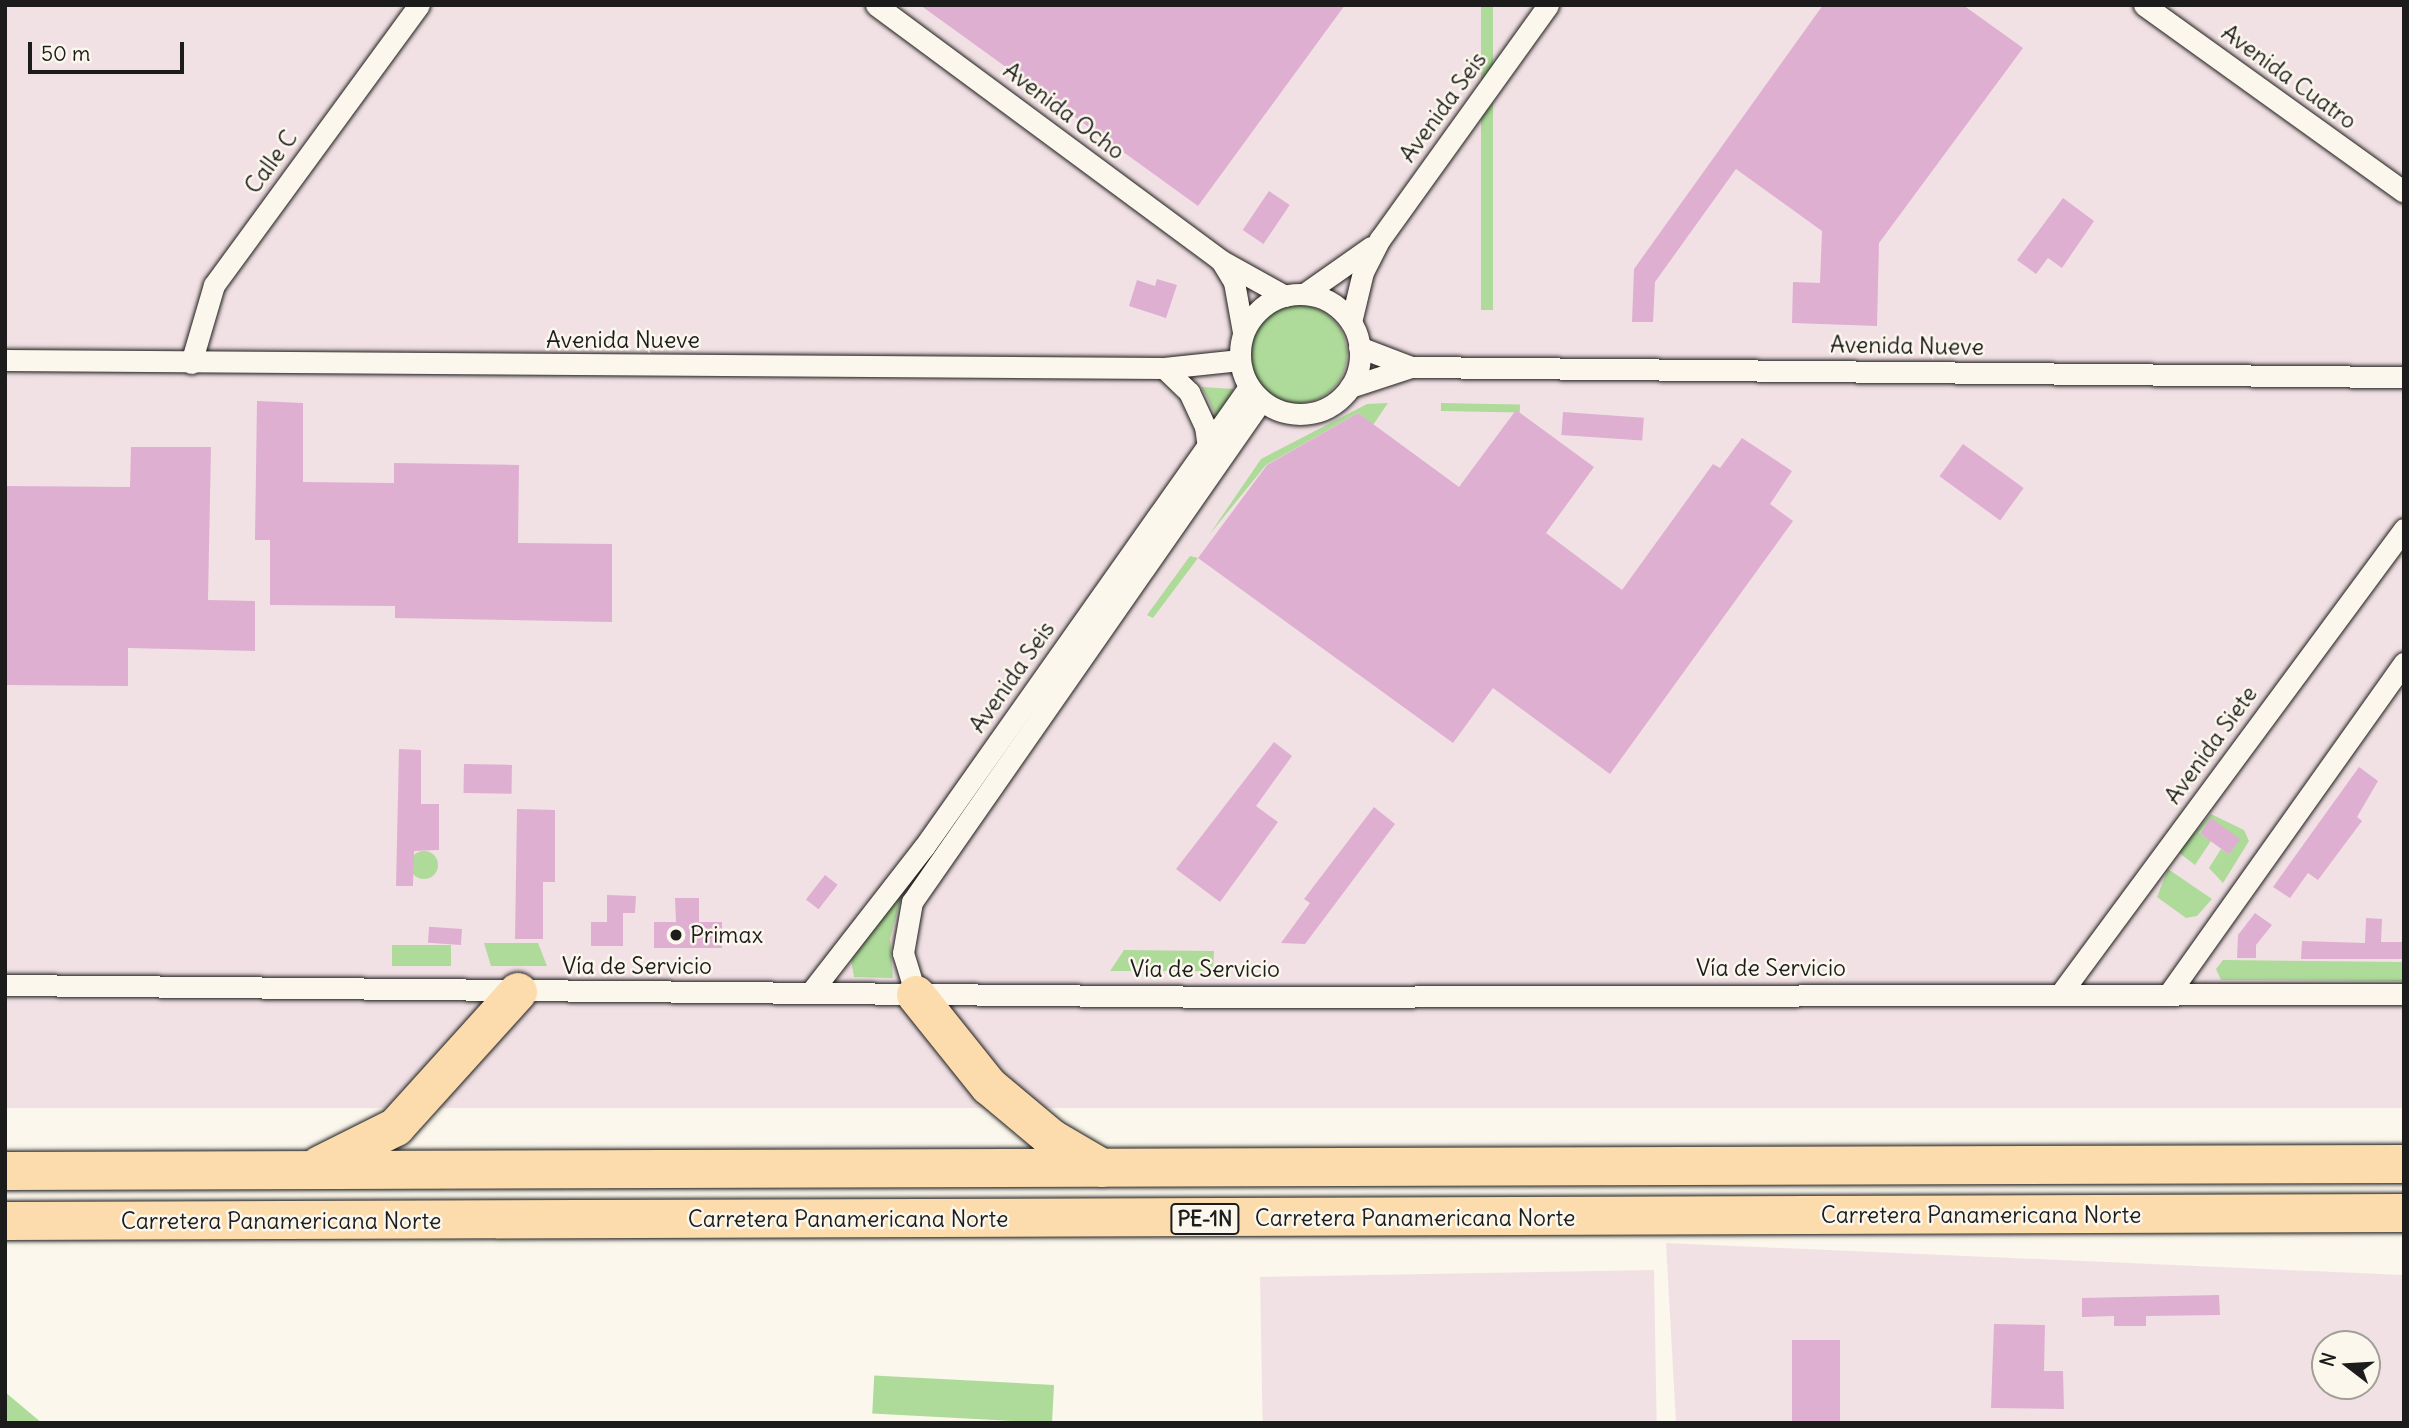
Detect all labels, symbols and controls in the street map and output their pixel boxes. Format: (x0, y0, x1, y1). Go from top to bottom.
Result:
street label: Avenida Cuatro (2216, 19, 2362, 135)
scale bar (32, 28, 187, 72)
text: 50 m (41, 40, 90, 67)
street label: Avenida Seis (1394, 46, 1492, 168)
street label: Avenida Ocho (998, 57, 1130, 165)
street label: Calle C (239, 125, 303, 199)
street label: Avenida Nueve (546, 326, 700, 354)
street label: Avenida Nueve (1830, 331, 1984, 361)
street label: Avenida Seis (964, 616, 1060, 738)
street label: Avenida Siete (2159, 681, 2263, 809)
place label: Primax (690, 921, 763, 949)
marker: Primax (668, 927, 684, 943)
street label: Vía de Servicio (562, 952, 712, 980)
street label: Vía de Servicio (1696, 954, 1846, 982)
street label: Vía de Servicio (1130, 955, 1280, 983)
street label: Carretera Panamericana Norte (1821, 1201, 2141, 1229)
road number: PE-1N (1170, 1202, 1240, 1236)
street label: Carretera Panamericana Norte (1255, 1204, 1575, 1232)
street label: Carretera Panamericana Norte (688, 1205, 1008, 1233)
street label: Carretera Panamericana Norte (121, 1207, 441, 1235)
north arrow (2311, 1330, 2381, 1400)
text: N (2314, 1350, 2341, 1369)

